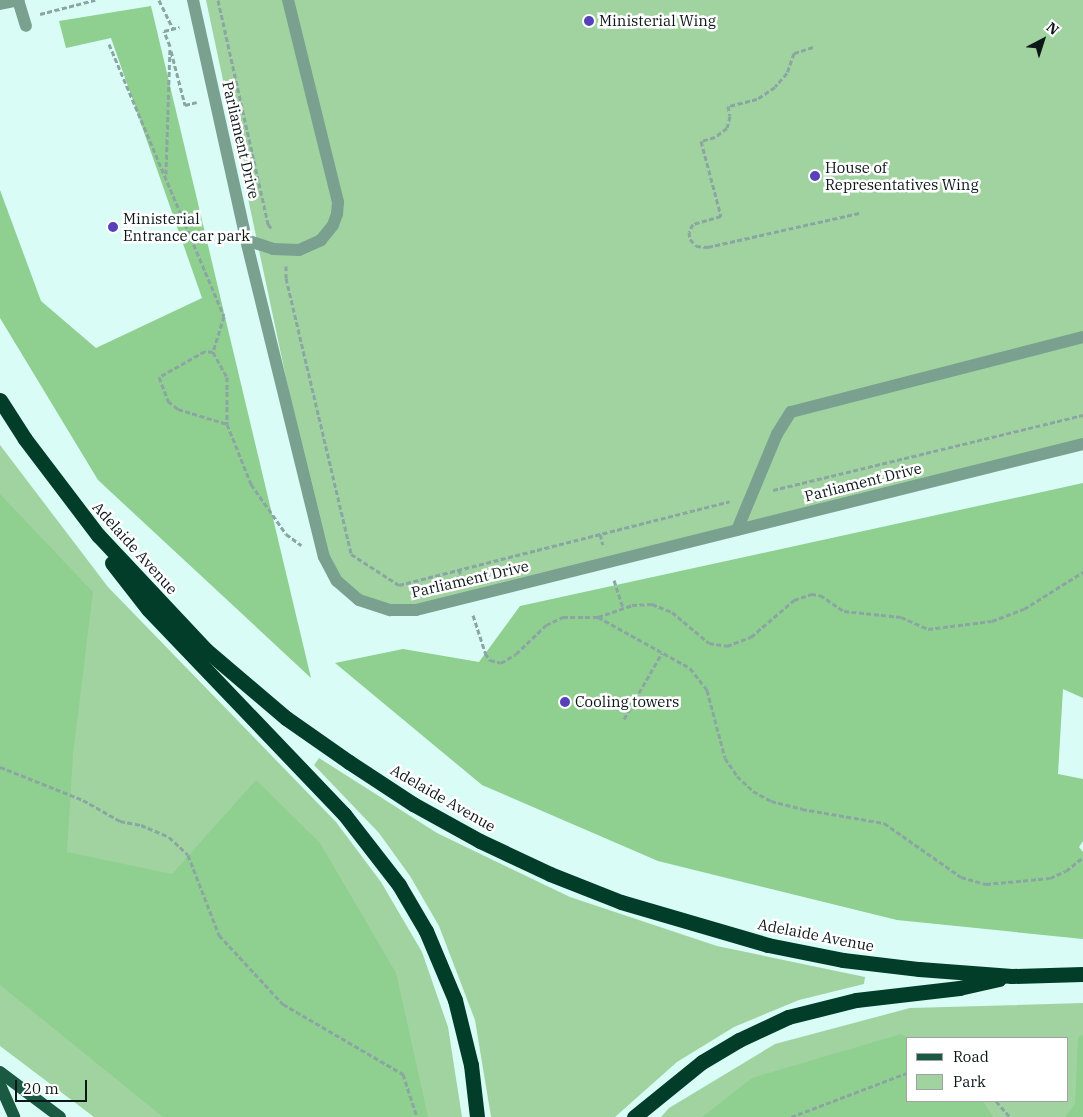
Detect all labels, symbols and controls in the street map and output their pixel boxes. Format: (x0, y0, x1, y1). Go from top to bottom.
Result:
place label: Ministerial Wing (599, 12, 716, 30)
marker: Ministerial Wing (583, 15, 595, 27)
north arrow (1018, 15, 1068, 65)
text: N (1043, 18, 1063, 39)
street label: Parliament Drive (219, 80, 263, 200)
place label: House of Representatives Wing (825, 158, 979, 193)
marker: House of Representatives Wing (809, 170, 821, 182)
place label: Ministerial Entrance car park (123, 209, 250, 244)
marker: Ministerial Entrance car park (107, 221, 119, 233)
street label: Parliament Drive (803, 459, 923, 505)
street label: Adelaide Avenue (89, 498, 181, 598)
street label: Parliament Drive (410, 557, 530, 601)
place label: Cooling towers (575, 693, 679, 711)
marker: Cooling towers (559, 696, 571, 708)
street label: Adelaide Avenue (387, 761, 499, 835)
street label: Adelaide Avenue (756, 915, 876, 955)
legend (906, 1037, 1068, 1102)
text: Road (953, 1047, 989, 1066)
scale bar (18, 1070, 90, 1102)
text: Park (953, 1072, 986, 1091)
text: 20 m (23, 1079, 59, 1098)

